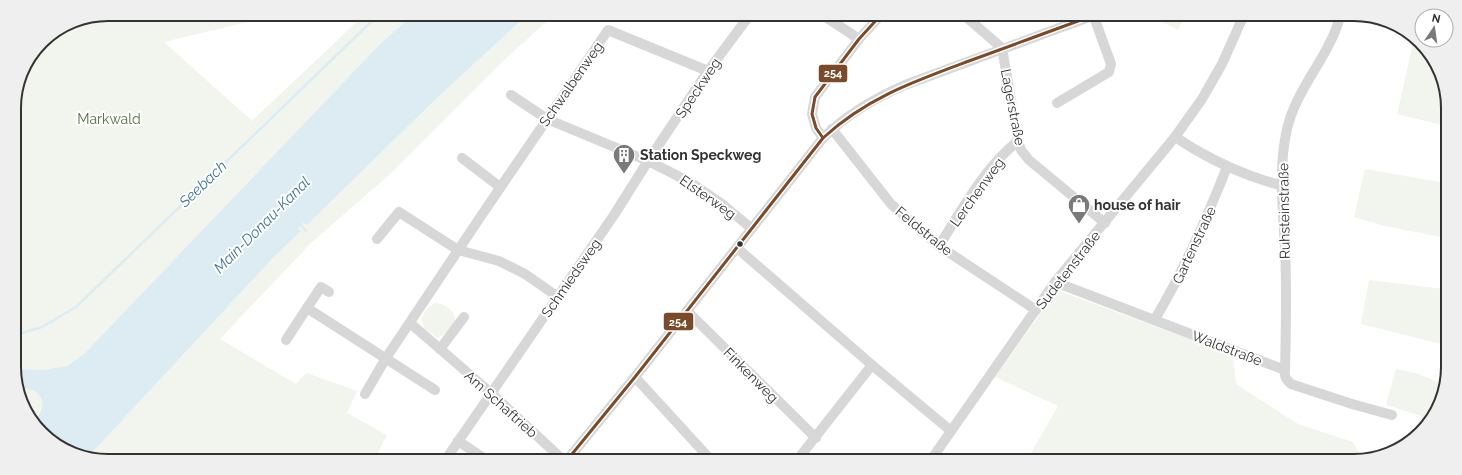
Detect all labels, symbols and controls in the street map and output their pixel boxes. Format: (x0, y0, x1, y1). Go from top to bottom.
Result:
north arrow (1414, 8, 1454, 48)
text: N (1431, 11, 1442, 26)
street label: Schwalbenweg (536, 39, 606, 129)
street label: Speckweg (672, 55, 724, 121)
line badge: 254 (818, 64, 848, 83)
text: 254 (824, 67, 842, 80)
street label: Lagerstraße (998, 67, 1028, 147)
park label: Markwald (77, 111, 141, 127)
building icon: Station Speckweg (611, 142, 637, 175)
place label: Station Speckweg (640, 147, 761, 163)
street label: Lerchenweg (947, 155, 1007, 229)
water label: Seebach (175, 157, 230, 212)
street label: Ruhsteinstraße (1275, 163, 1293, 259)
street label: Elsterweg (677, 172, 739, 222)
water label: Main-Donau-Kanal (210, 173, 314, 277)
shop icon: house of hair (1066, 192, 1092, 225)
place label: house of hair (1094, 197, 1181, 213)
street label: Feldstraße (892, 203, 956, 259)
street label: Gartenstraße (1169, 204, 1219, 286)
street label: Sudetenstraße (1033, 228, 1103, 312)
street label: Schmiedsweg (538, 236, 604, 320)
unlabelled marker (735, 239, 745, 249)
line badge: 254 (663, 312, 694, 331)
text: 254 (669, 316, 687, 329)
street label: Waldstraße (1190, 327, 1264, 369)
street label: Finkenweg (720, 344, 782, 406)
street label: Am Schaftrieb (461, 367, 541, 441)

